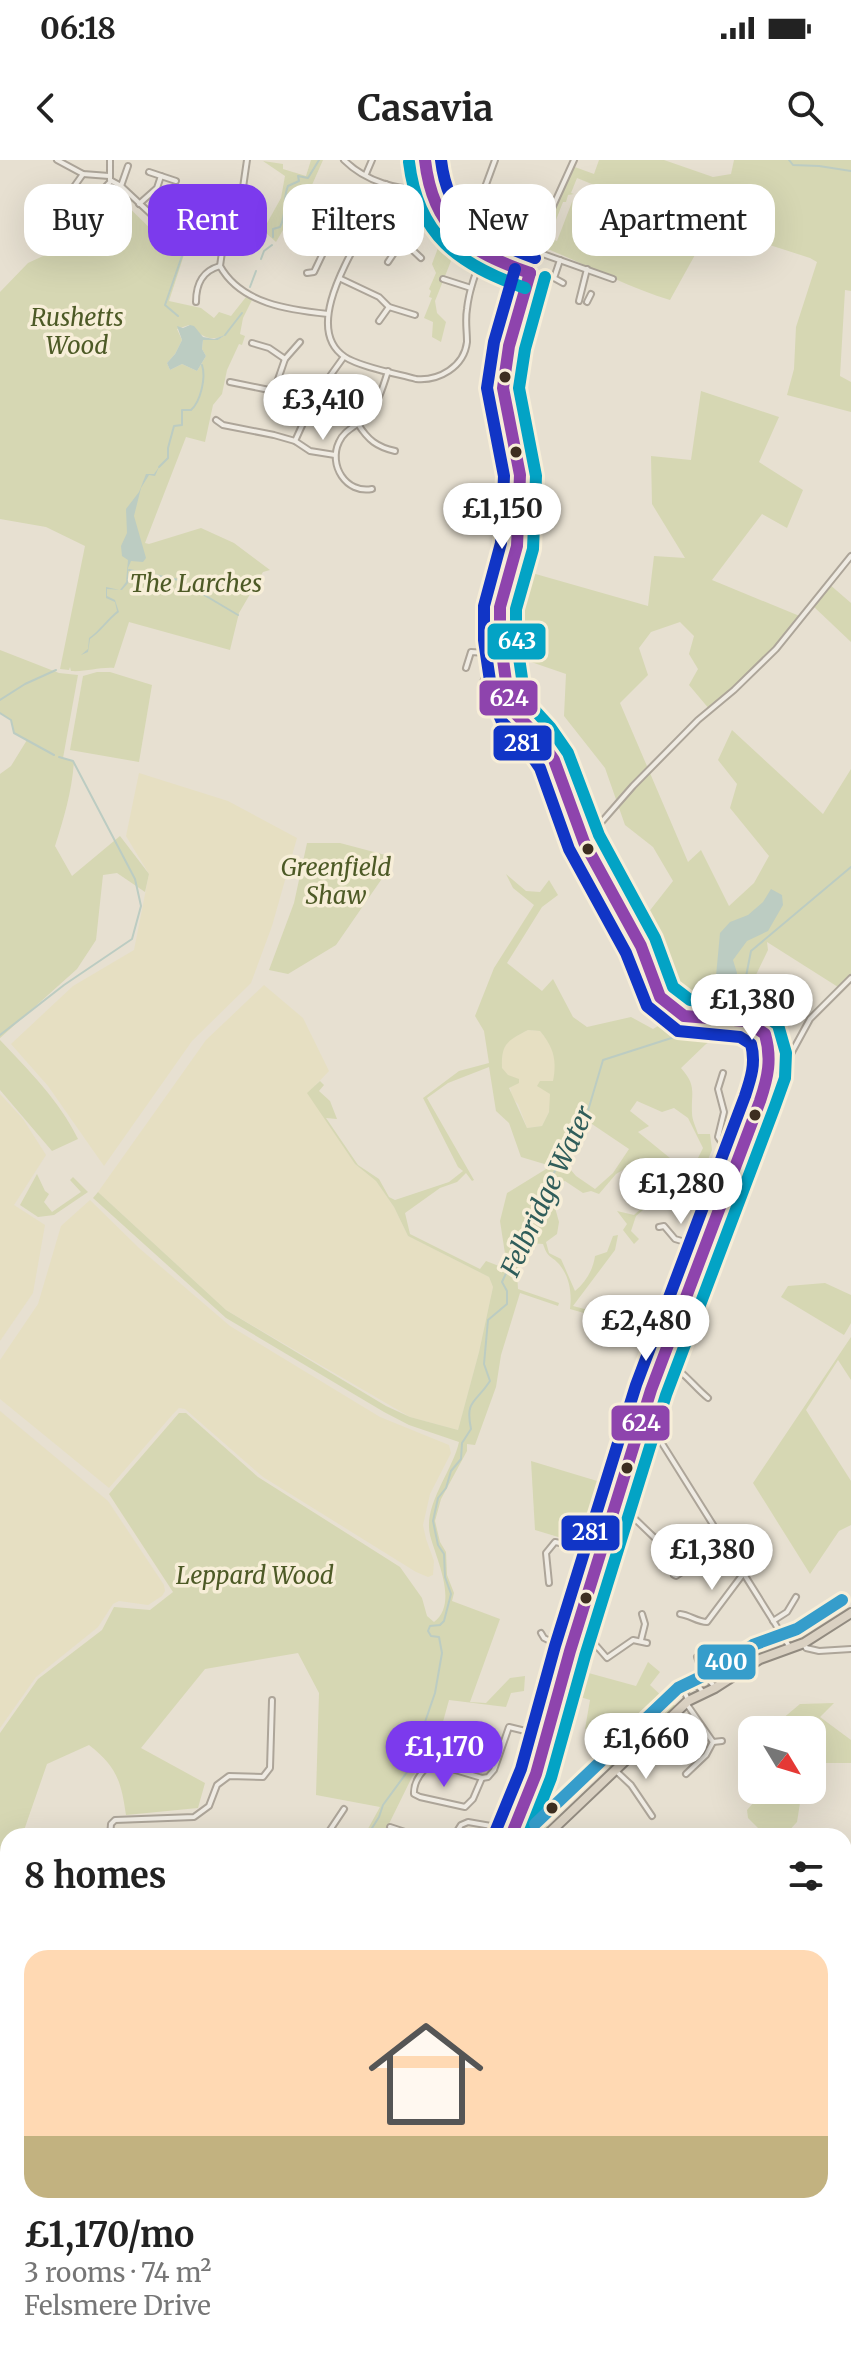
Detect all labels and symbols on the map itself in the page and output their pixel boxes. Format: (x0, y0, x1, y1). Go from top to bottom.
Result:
park label: Rushetts Wood (30, 302, 124, 361)
unlabelled marker (497, 369, 513, 385)
pin: £3,410 (258, 374, 388, 442)
unlabelled marker (508, 444, 524, 460)
pin: £1,150 (437, 483, 567, 551)
park label: The Larches (130, 568, 262, 599)
line badge: 643 (486, 622, 547, 661)
text: 643 (498, 627, 536, 655)
line badge: 624 (478, 679, 539, 717)
text: 624 (489, 684, 529, 712)
line badge: 281 (492, 724, 553, 762)
text: 281 (504, 729, 540, 757)
unlabelled marker (580, 841, 596, 857)
park label: Greenfield Shaw (281, 852, 391, 911)
pin: £1,380 (687, 974, 817, 1042)
water label: Felbridge Water (493, 1100, 601, 1282)
unlabelled marker (747, 1107, 763, 1123)
pin: £1,280 (616, 1158, 746, 1226)
pin: £2,480 (581, 1295, 711, 1363)
line badge: 624 (610, 1404, 671, 1442)
text: 624 (621, 1409, 661, 1437)
unlabelled marker (619, 1460, 635, 1476)
line badge: 281 (560, 1514, 621, 1552)
text: 281 (572, 1518, 608, 1546)
pin: £1,380 (647, 1524, 777, 1592)
park label: Leppard Wood (176, 1560, 334, 1591)
unlabelled marker (578, 1590, 594, 1606)
line badge: 400 (696, 1643, 757, 1681)
text: 400 (705, 1648, 747, 1676)
pin: £1,660 (581, 1713, 711, 1781)
north arrow (738, 1716, 826, 1804)
pin: £1,170 (379, 1721, 509, 1789)
unlabelled marker (544, 1800, 560, 1816)

